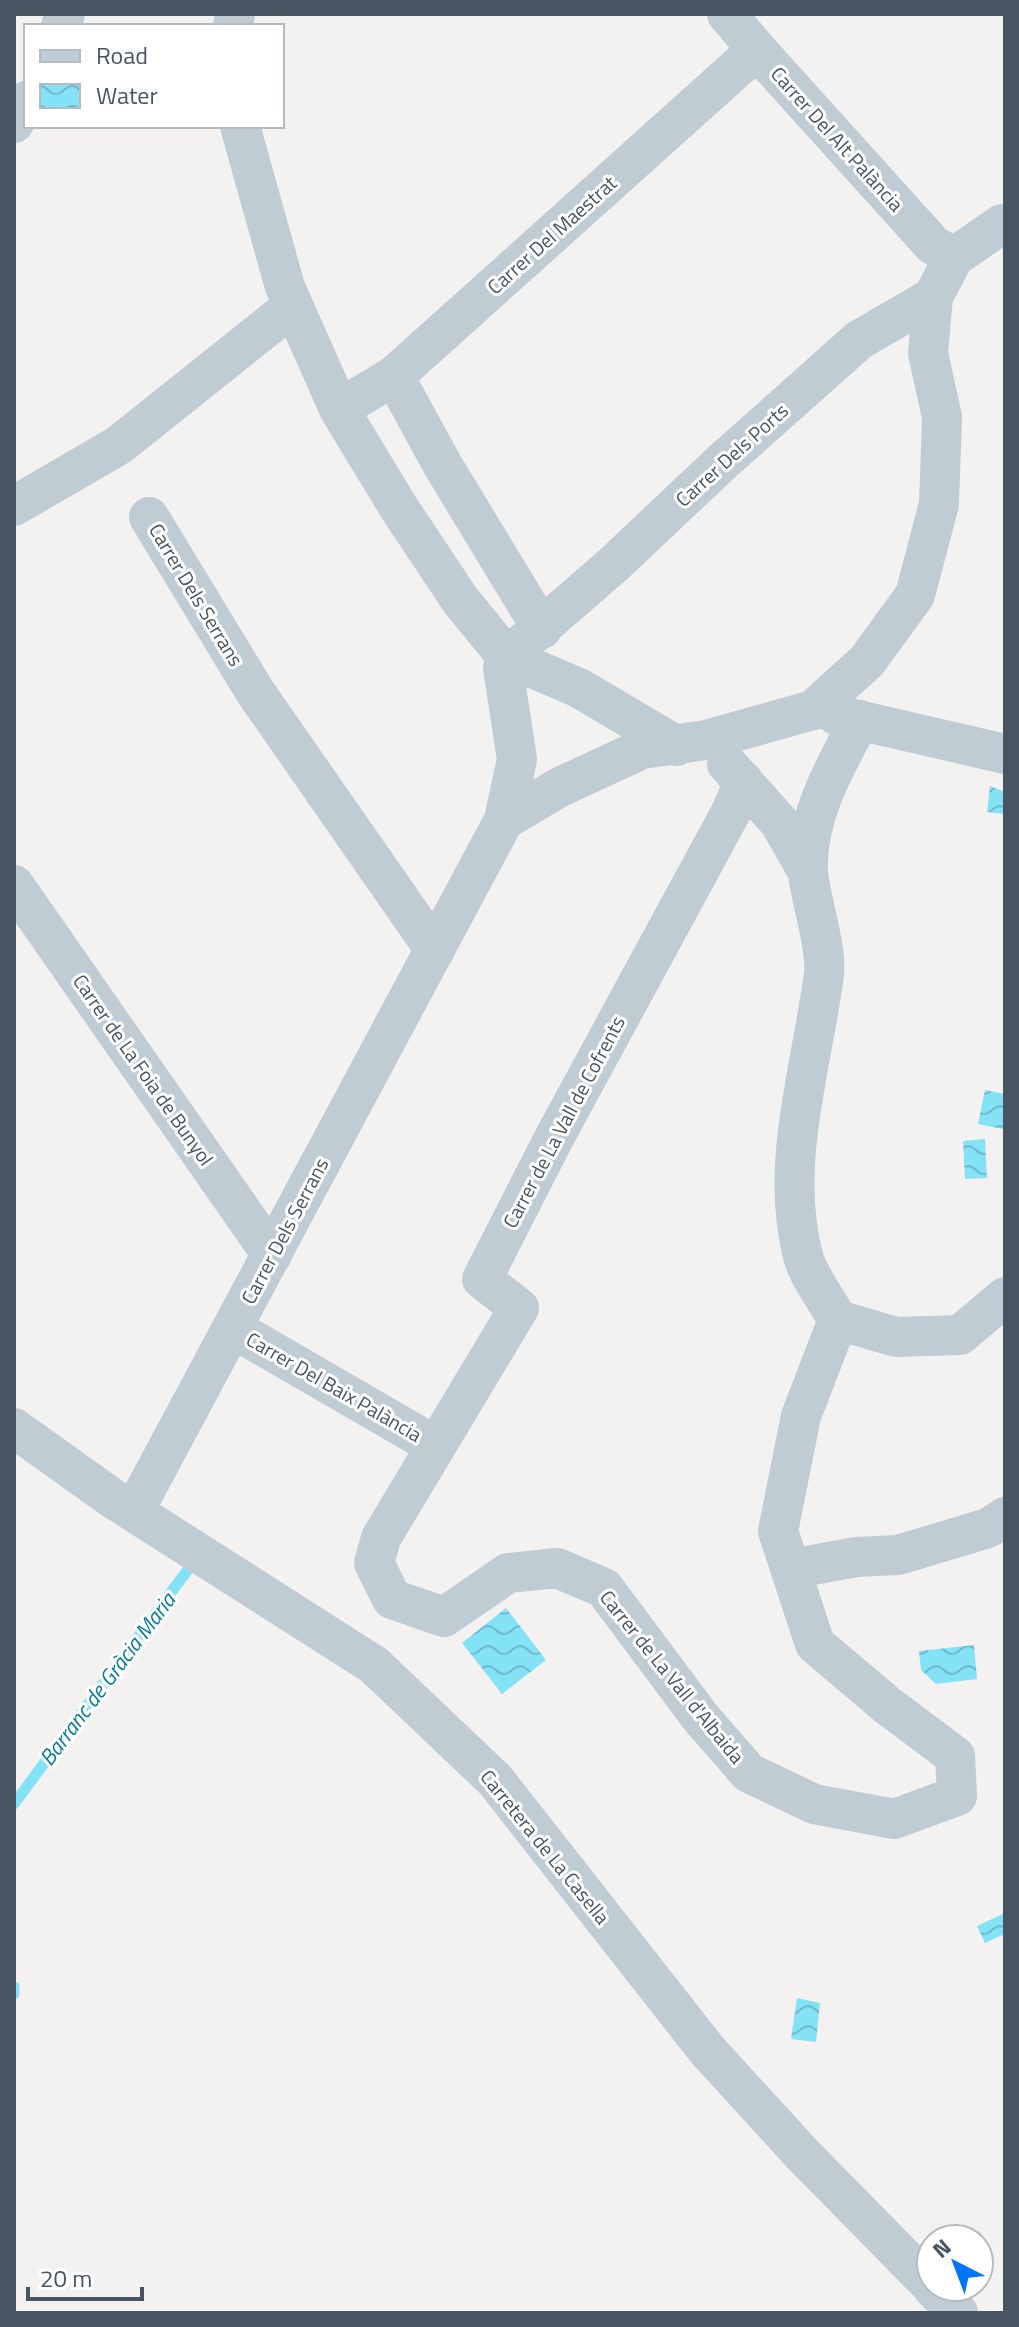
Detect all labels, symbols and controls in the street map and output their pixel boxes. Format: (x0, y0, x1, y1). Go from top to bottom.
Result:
legend (24, 24, 284, 128)
text: Road (96, 37, 148, 73)
street label: Carrer Del Alt Palància (764, 59, 911, 218)
text: Water (96, 77, 158, 113)
street label: Carrer Del Maestrat (480, 168, 623, 301)
street label: Carrer Dels Ports (668, 395, 795, 514)
street label: Carrer Dels Serrans (141, 517, 251, 672)
street label: Carrer de La Foia de Bunyol (65, 967, 221, 1172)
street label: Carrer de La Vall de Cofrents (494, 1010, 633, 1233)
street label: Carrer Dels Serrans (233, 1152, 336, 1310)
street label: Carrer Del Baix Palància (241, 1324, 428, 1450)
street label: Carrer de La Vall d'Albaida (592, 1583, 752, 1770)
water label: Barranc de Gràcia Maria (31, 1584, 185, 1773)
street label: Carretera de La Casella (473, 1762, 618, 1931)
north arrow (915, 2223, 995, 2303)
text: N (925, 2230, 959, 2266)
scale bar (28, 2251, 142, 2301)
text: 20 m (40, 2260, 92, 2296)

